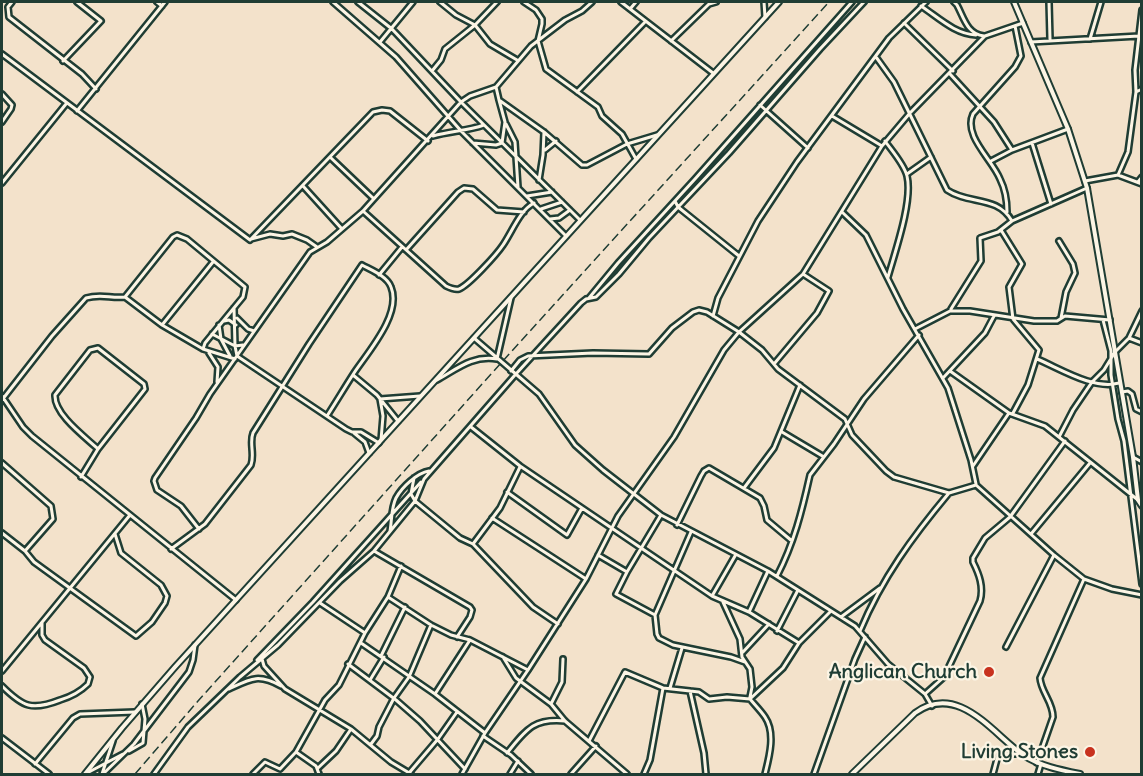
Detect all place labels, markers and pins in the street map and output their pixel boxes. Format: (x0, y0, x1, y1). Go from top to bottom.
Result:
place label: Anglican Church (829, 660, 977, 684)
marker: Anglican Church (982, 665, 996, 679)
place label: Living Stones (961, 740, 1078, 764)
marker: Living Stones (1083, 745, 1097, 759)

